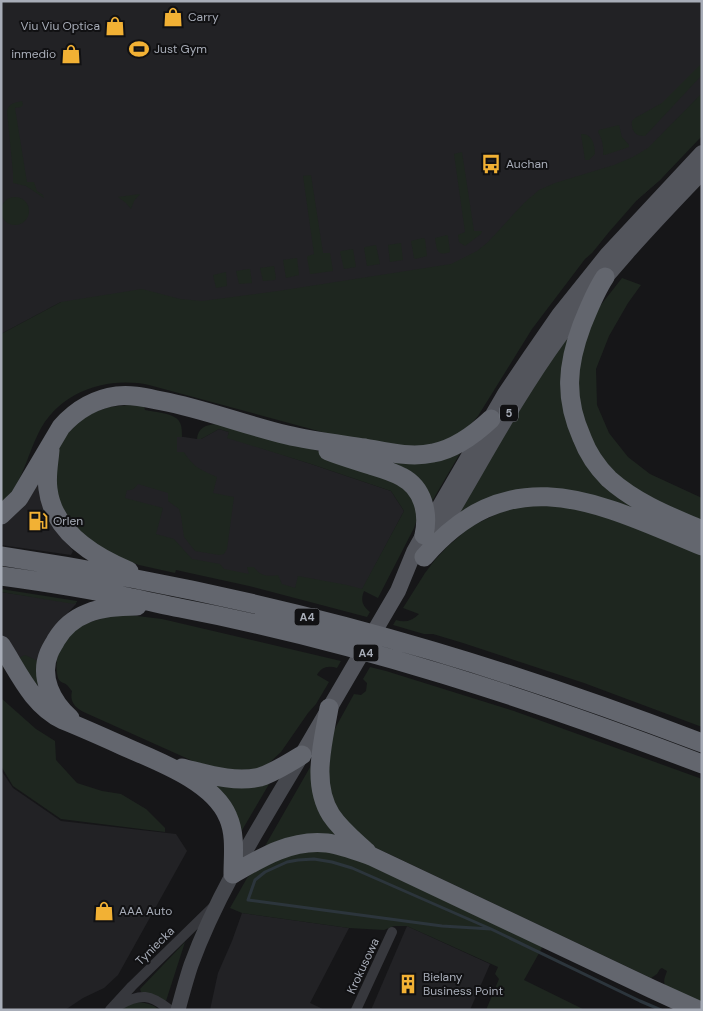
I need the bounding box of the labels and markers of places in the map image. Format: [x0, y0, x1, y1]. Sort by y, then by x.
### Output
shop icon: Carry [162, 6, 184, 28]
place label: Carry [188, 9, 219, 25]
shop icon: Viu Viu Optica [104, 15, 126, 37]
place label: Viu Viu Optica [21, 18, 100, 34]
sports icon: Just Gym [128, 38, 150, 60]
place label: Just Gym [154, 41, 207, 57]
shop icon: inmedio [60, 43, 82, 65]
place label: inmedio [11, 46, 56, 62]
bus stop icon: Auchan [480, 153, 502, 175]
place label: Auchan [506, 156, 548, 172]
fuel station icon: Orlen [27, 510, 49, 532]
place label: Orlen [53, 513, 83, 529]
shop icon: AAA Auto [93, 900, 115, 922]
place label: AAA Auto [119, 903, 172, 919]
place label: Bielany Business Point [423, 969, 503, 999]
building icon: Bielany Business Point [397, 973, 419, 995]

